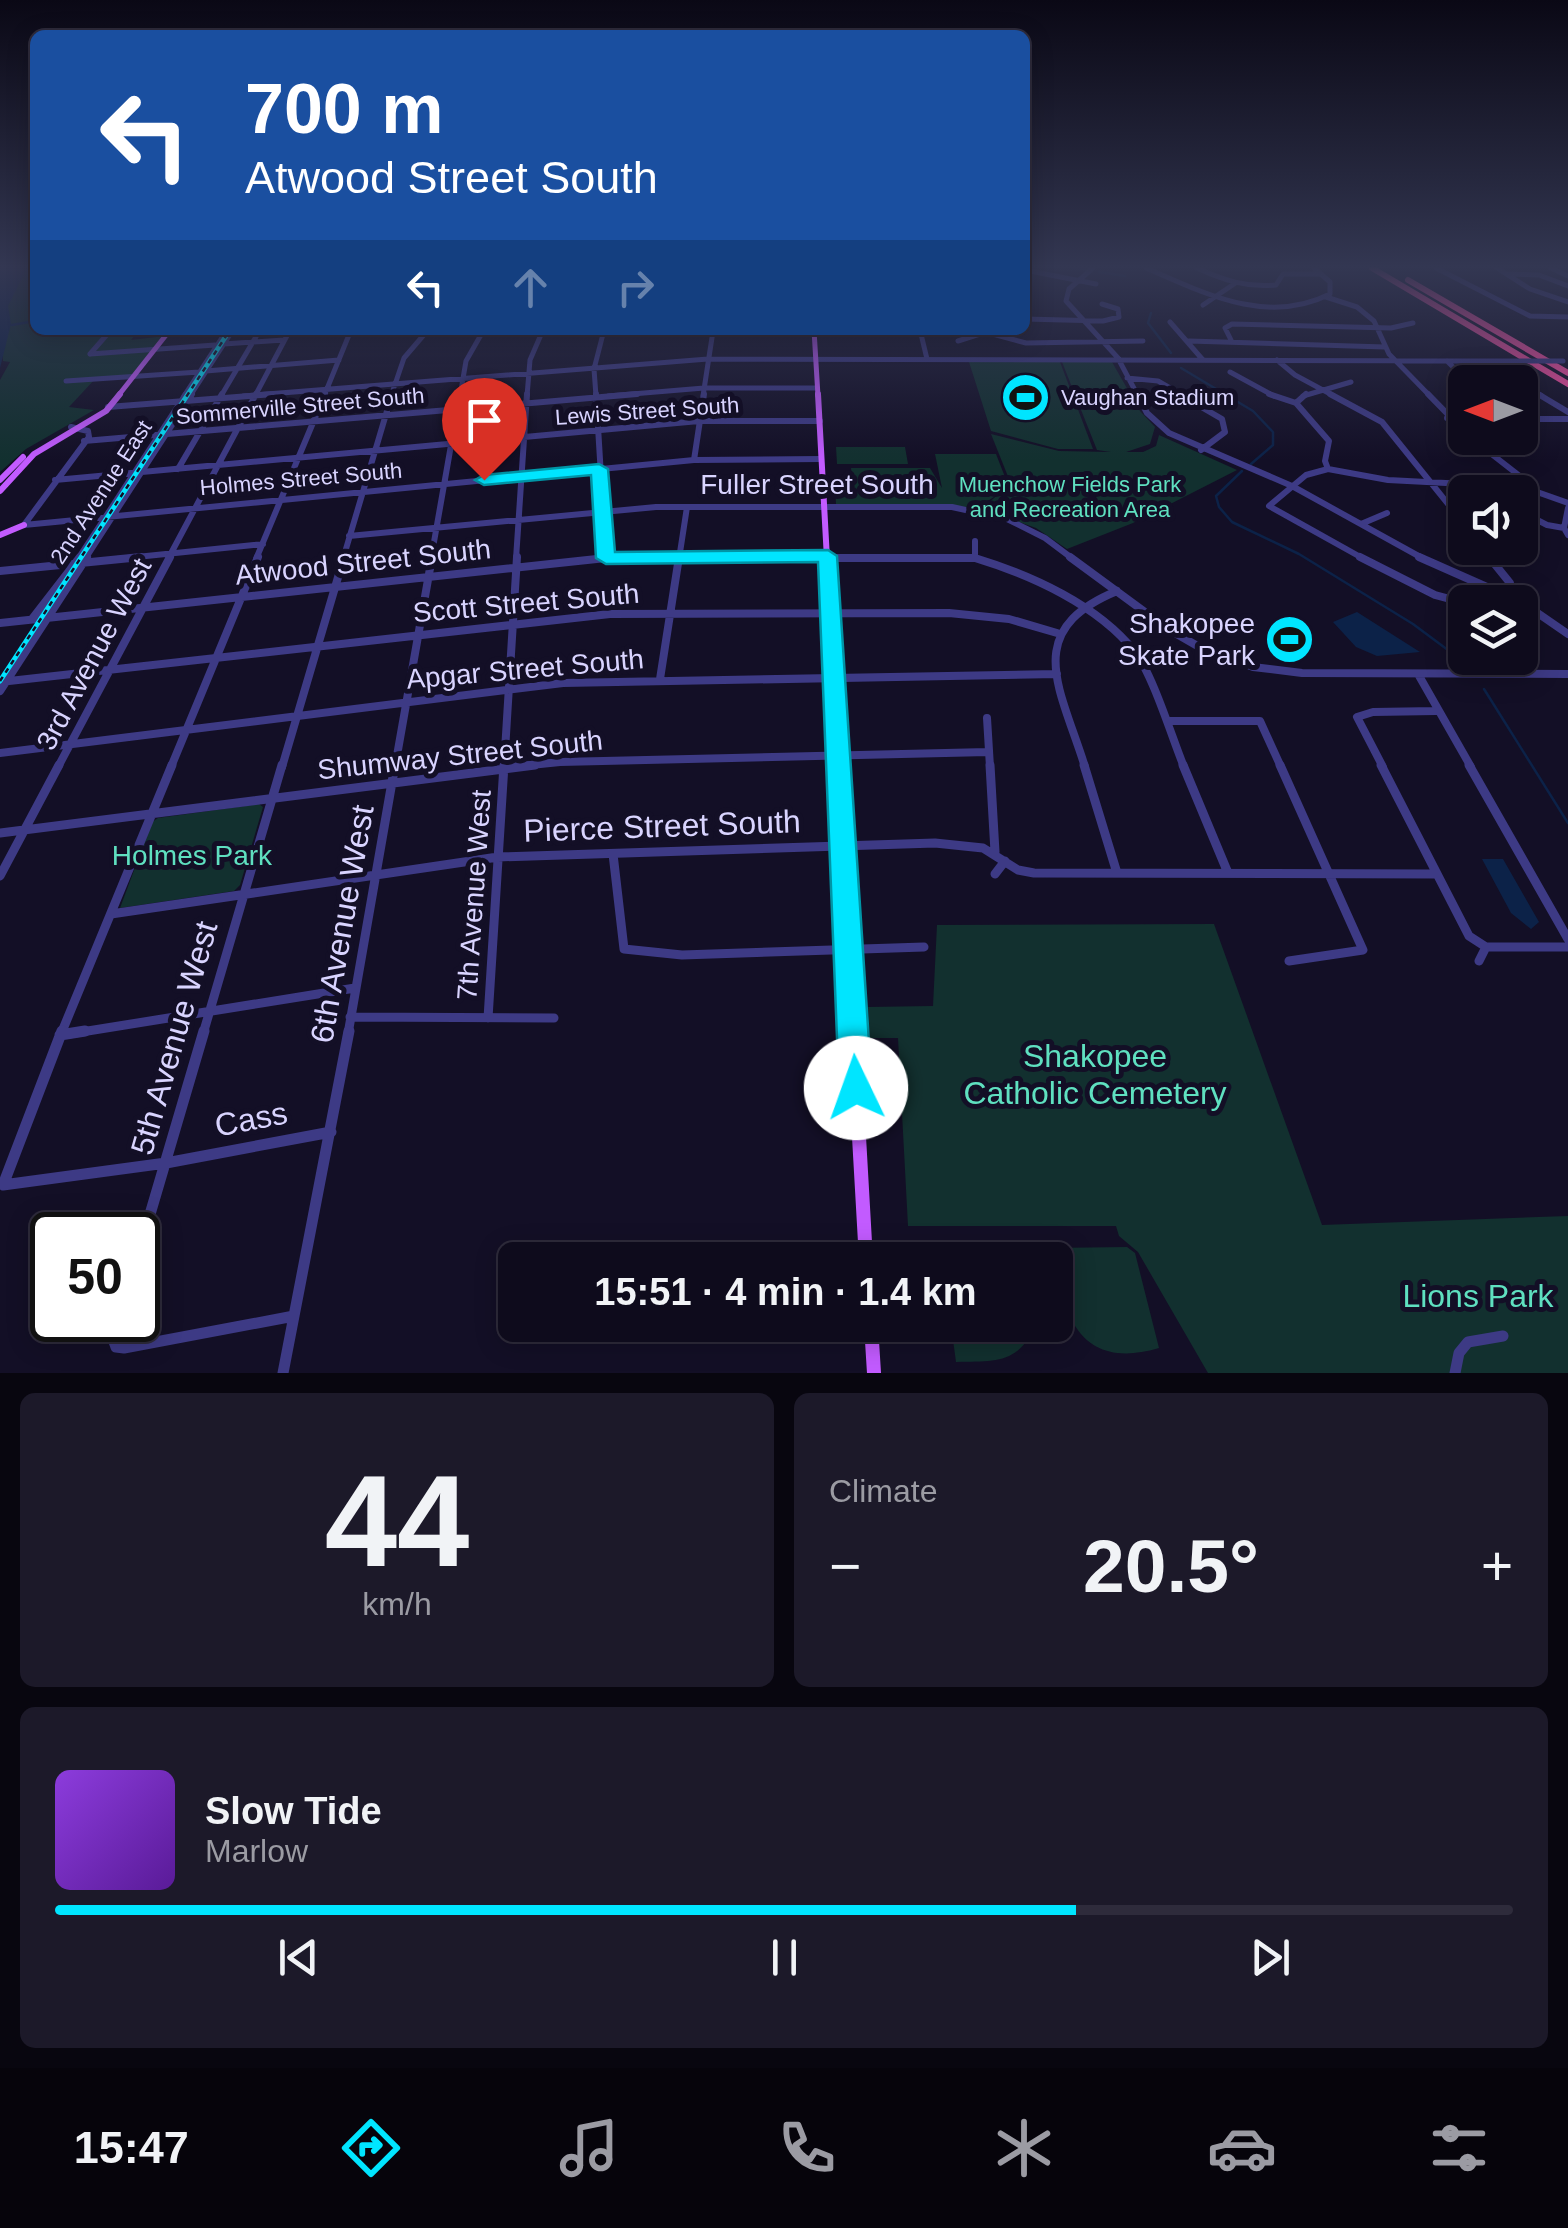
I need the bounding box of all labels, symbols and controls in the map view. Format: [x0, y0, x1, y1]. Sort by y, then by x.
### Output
icon: left [80, 70, 210, 200]
text: 700 m [245, 70, 443, 148]
text: Atwood Street South [245, 152, 658, 203]
icon: left [398, 260, 453, 315]
icon: ahead [503, 260, 558, 315]
icon: right [608, 260, 663, 315]
north arrow [1448, 365, 1538, 455]
map controls [1448, 365, 1538, 675]
sports icon: Vaughan Stadium [1000, 371, 1052, 423]
pin [442, 378, 527, 481]
street label: Sommerville Street South [175, 383, 425, 429]
place label: Vaughan Stadium [1061, 385, 1234, 410]
street label: Lewis Street South [554, 392, 740, 430]
icon: arrive [457, 393, 512, 448]
street label: 2nd Avenue East [45, 416, 157, 568]
street label: Holmes Street South [199, 458, 403, 500]
street label: Fuller Street South [700, 469, 934, 500]
park label: Muenchow Fields Park and Recreation Area [959, 472, 1182, 522]
button: sound [1448, 475, 1538, 565]
street label: Atwood Street South [234, 533, 492, 591]
street label: 3rd Avenue West [30, 553, 158, 755]
street label: Scott Street South [411, 578, 641, 628]
button: layers [1448, 585, 1538, 675]
place label: Shakopee Skate Park [1118, 608, 1256, 671]
sports icon: Shakopee Skate Park [1264, 613, 1316, 665]
street label: Apgar Street South [405, 643, 645, 695]
street label: Shumway Street South [316, 725, 604, 785]
street label: 7th Avenue West [451, 789, 497, 1001]
street label: 6th Avenue West [303, 802, 381, 1046]
street label: Pierce Street South [523, 803, 801, 849]
park label: Holmes Park [112, 840, 273, 871]
street label: 5th Avenue West [124, 917, 225, 1159]
position arrow [804, 1036, 908, 1140]
park label: Shakopee Catholic Cemetery [963, 1038, 1227, 1111]
street label: Cass [212, 1094, 290, 1144]
speed limit sign: 50 [30, 1212, 160, 1342]
text: 15:51 · 4 min · 1.4 km [594, 1271, 977, 1313]
park label: Lions Park [1402, 1278, 1555, 1314]
text: 44 [325, 1448, 469, 1594]
text: Climate [829, 1473, 937, 1509]
text: 20.5° [1083, 1524, 1259, 1608]
text: − [829, 1535, 861, 1597]
text: + [1481, 1535, 1513, 1597]
text: km/h [362, 1586, 432, 1622]
text: Slow Tide [205, 1790, 382, 1832]
text: Marlow [205, 1833, 308, 1869]
icon: previous [271, 1930, 326, 1985]
icon: pause [757, 1930, 812, 1985]
icon: next [1243, 1930, 1298, 1985]
icon: directions [336, 2113, 406, 2183]
icon: music [554, 2113, 624, 2183]
icon: phone [772, 2113, 842, 2183]
icon: climate [989, 2113, 1059, 2183]
icon: car [1207, 2113, 1277, 2183]
icon: filters [1424, 2113, 1494, 2183]
text: 15:47 [74, 2122, 189, 2173]

